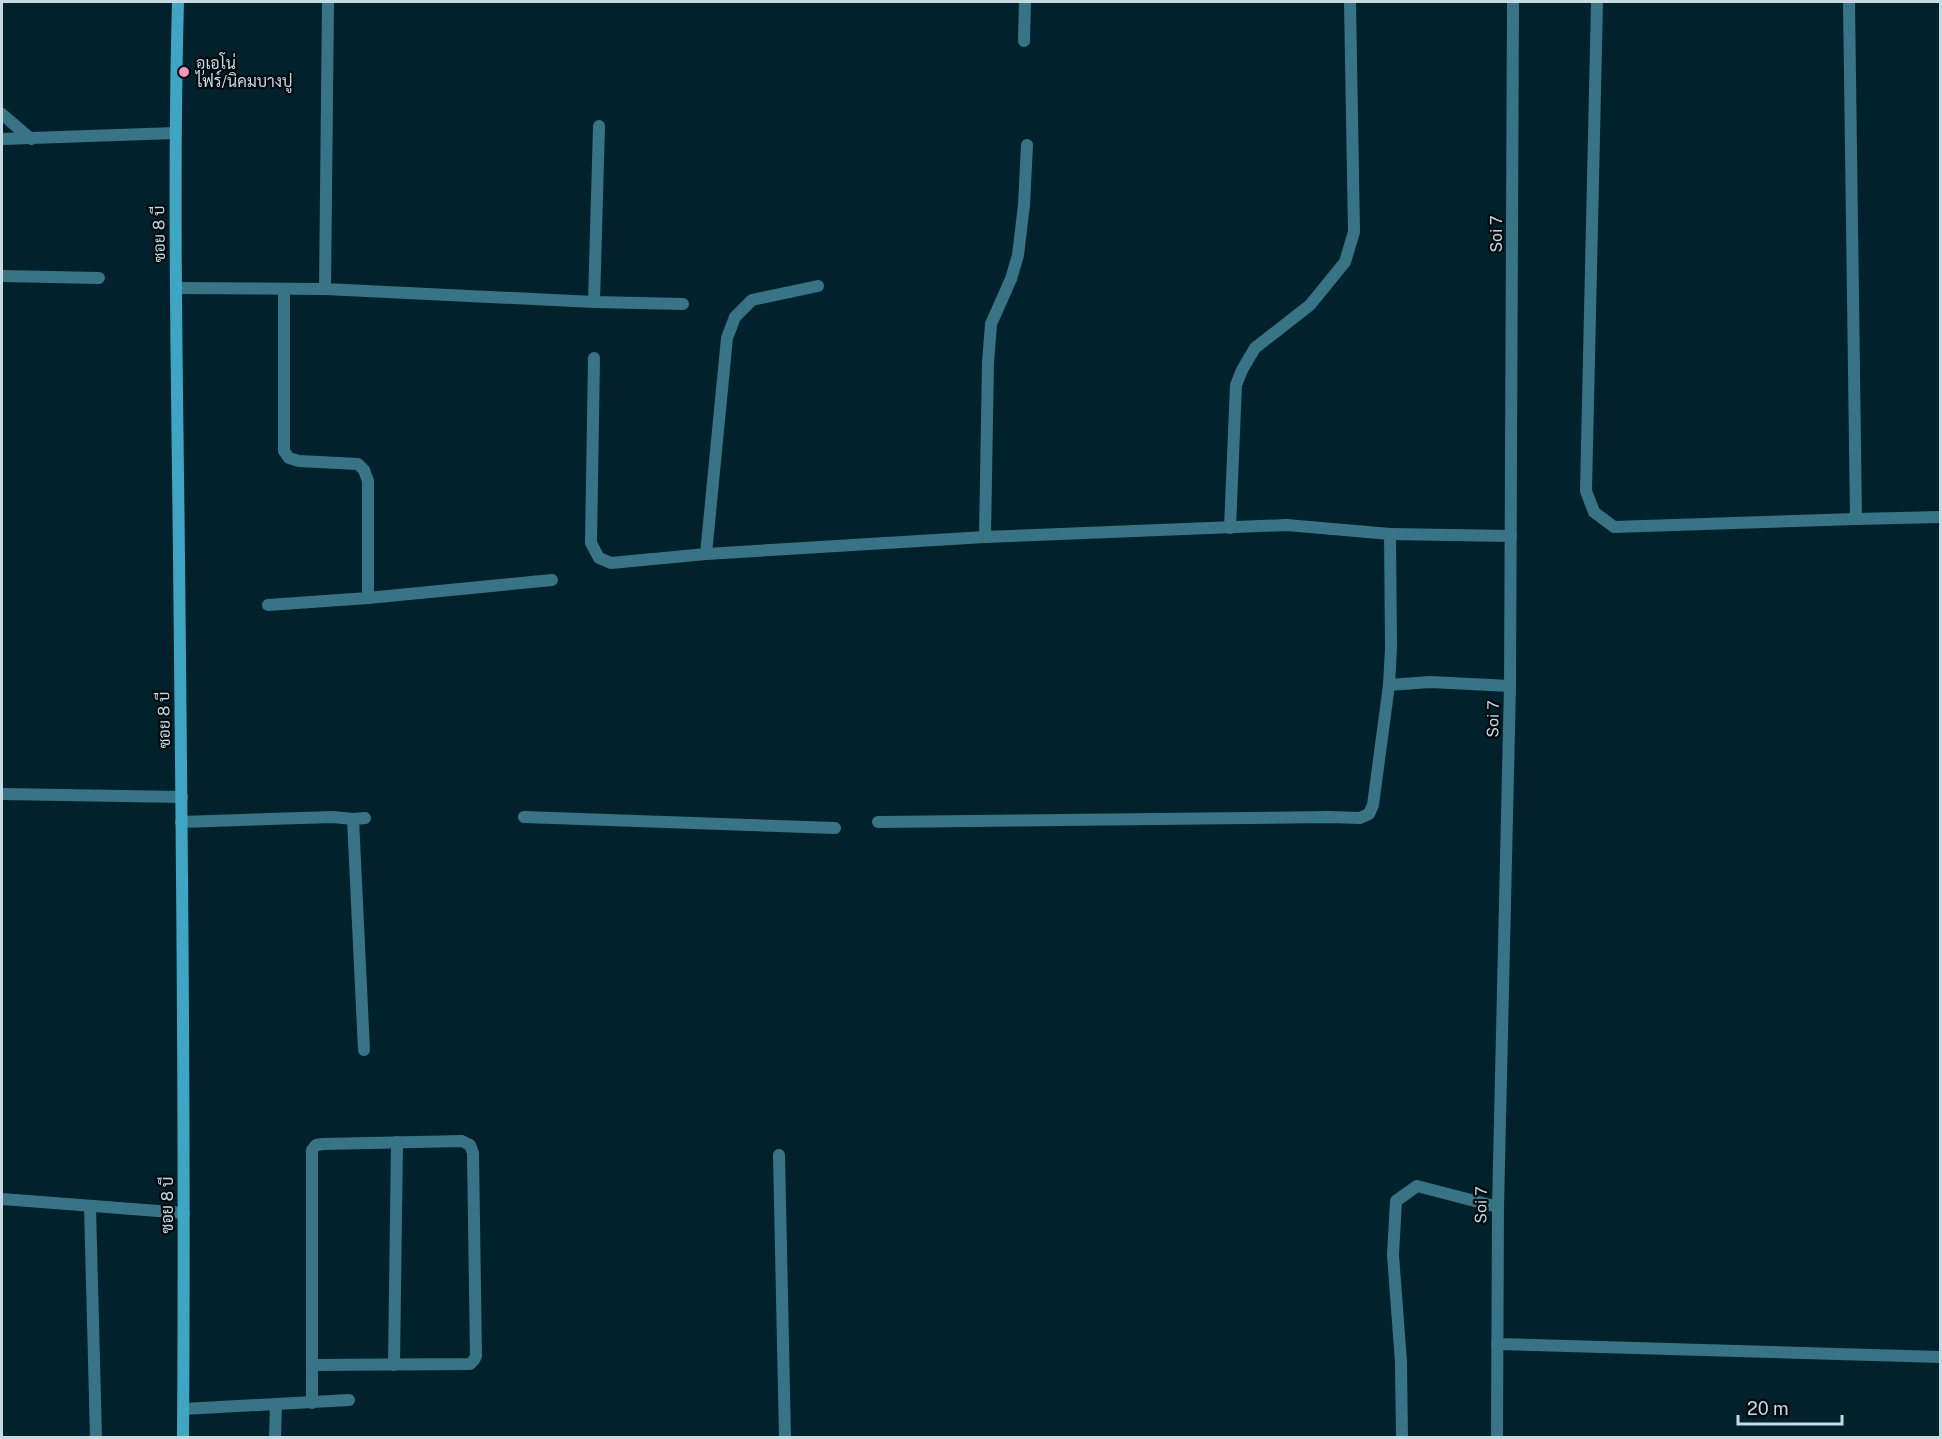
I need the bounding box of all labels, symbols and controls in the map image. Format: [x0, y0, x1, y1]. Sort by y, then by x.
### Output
place label: อูเอโน่ ไฟร์/นิคมบางปู [194, 52, 293, 93]
marker: อูเอโน่ ไฟร์/นิคมบางปู [177, 65, 191, 79]
street label: ซอย 8 บี [147, 205, 169, 263]
street label: Soi 7 [1487, 215, 1506, 253]
street label: ซอย 8 บี [152, 691, 174, 749]
street label: Soi 7 [1483, 700, 1503, 738]
street label: ซอย 8 บี [156, 1177, 177, 1233]
street label: Soi 7 [1471, 1186, 1491, 1224]
scale bar [1738, 1388, 1842, 1426]
text: 20 m [1747, 1398, 1789, 1419]

